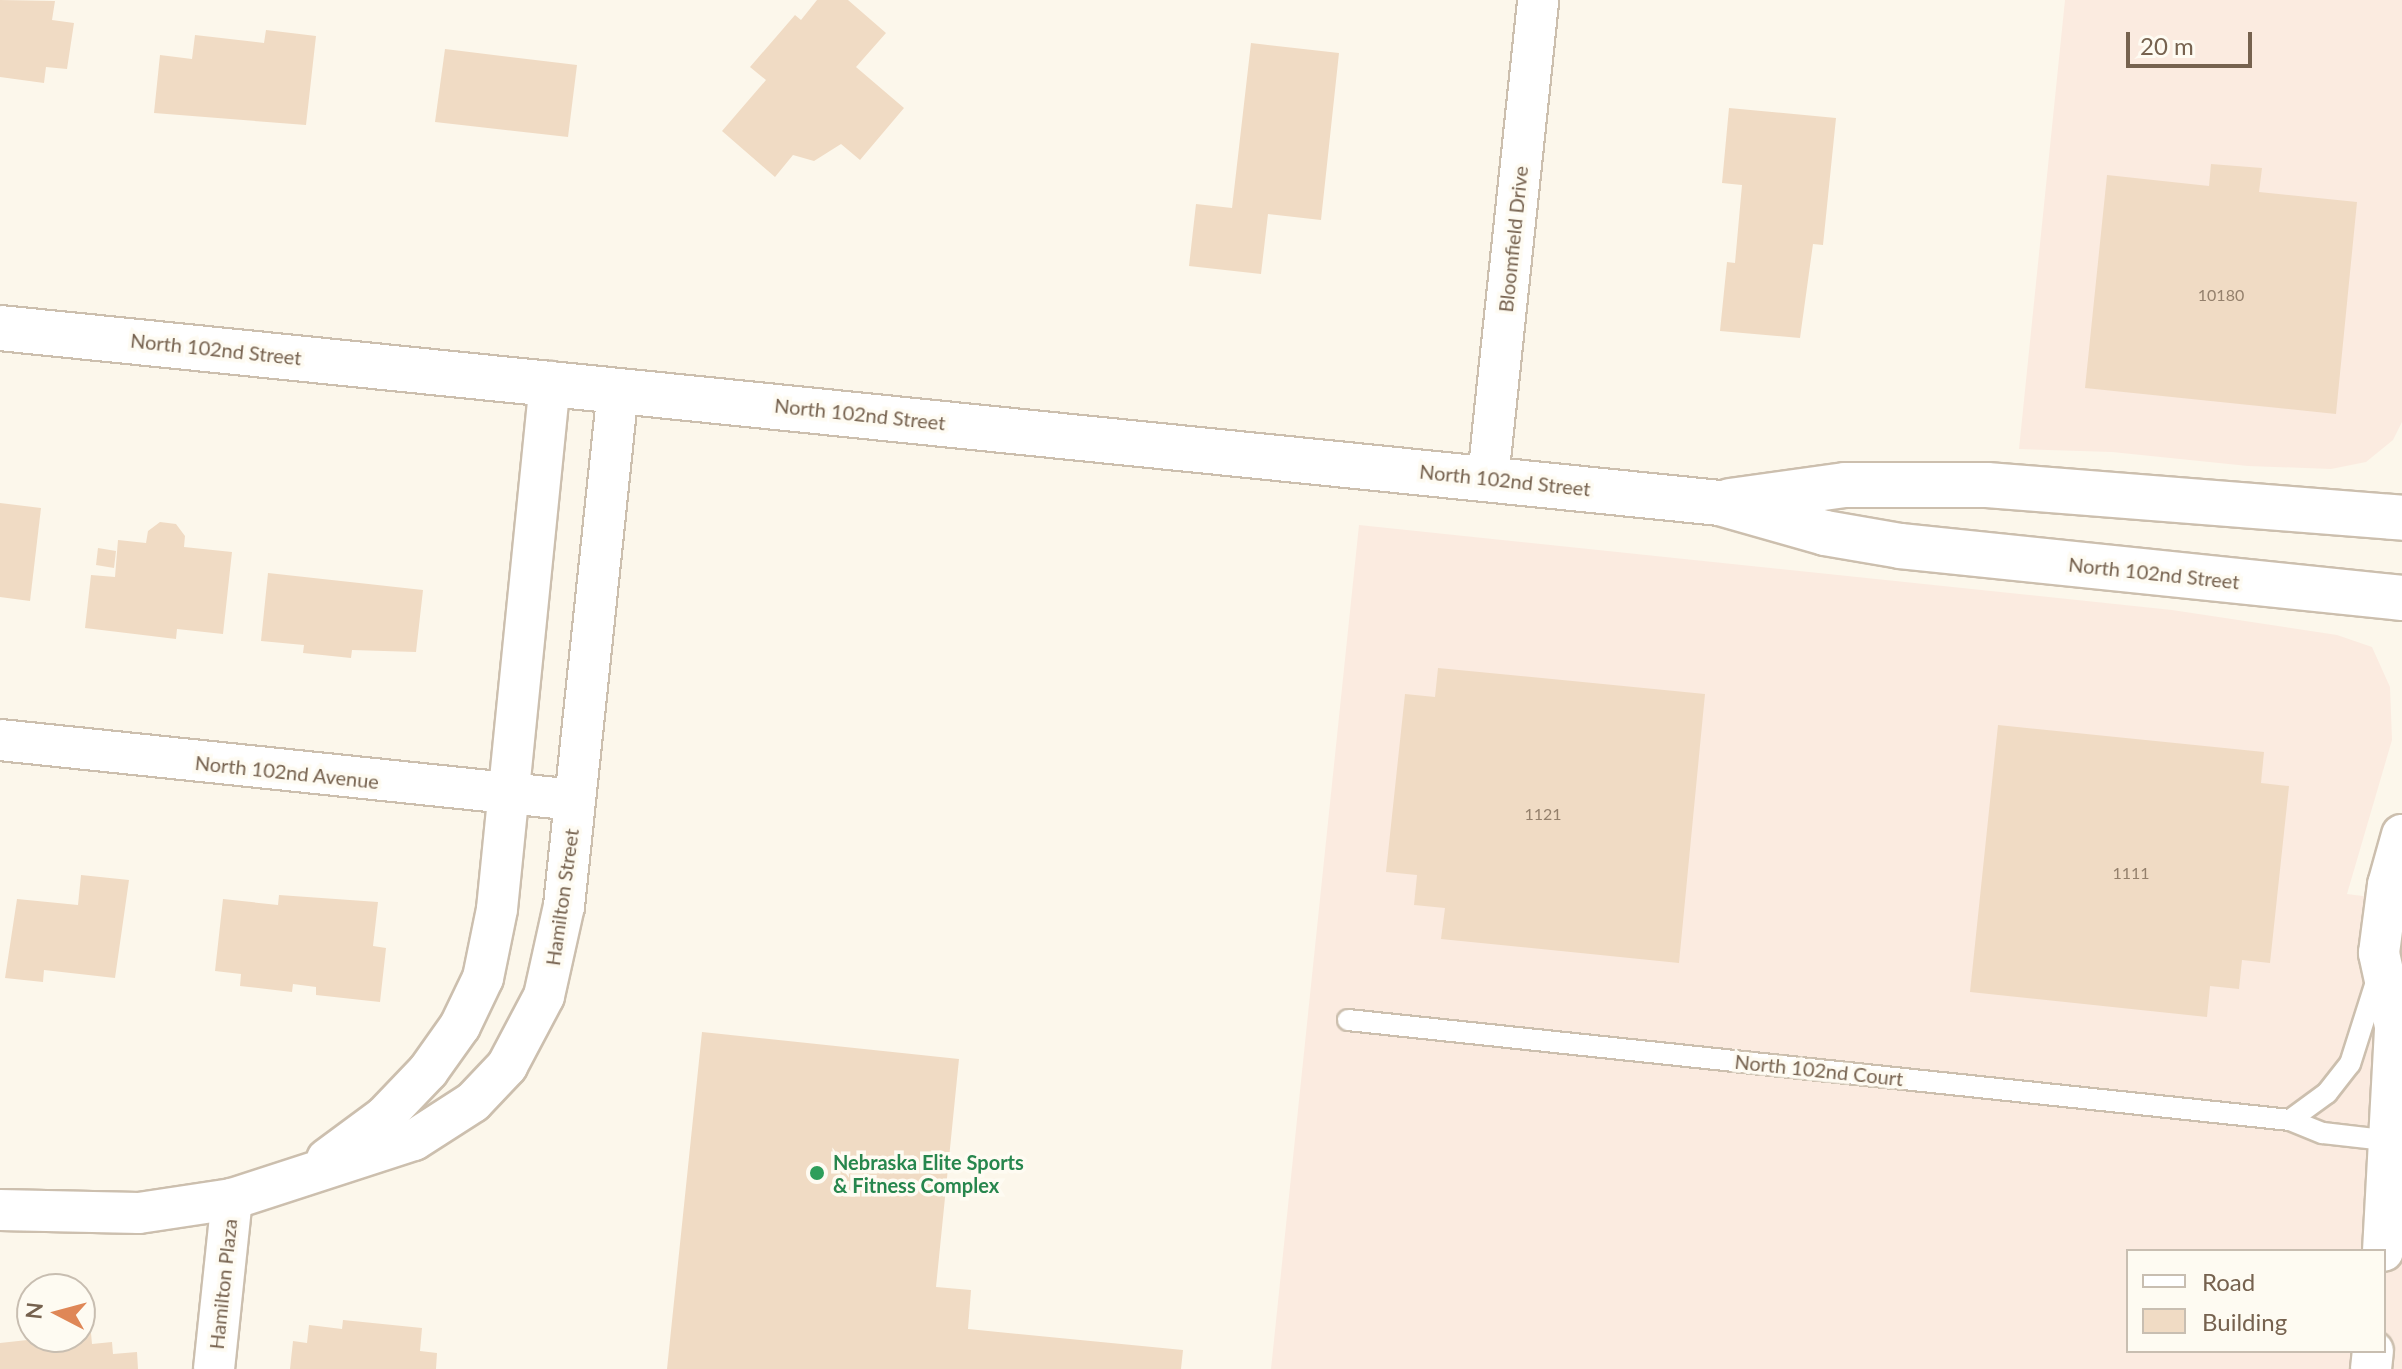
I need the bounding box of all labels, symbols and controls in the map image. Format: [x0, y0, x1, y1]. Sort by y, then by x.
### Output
scale bar [2130, 16, 2256, 66]
text: 20 m [2140, 31, 2194, 60]
street label: Bloomfield Drive [1493, 165, 1533, 313]
house number: 10180 [2198, 285, 2244, 305]
street label: North 102nd Street [129, 328, 303, 370]
street label: North 102nd Street [773, 393, 947, 435]
street label: North 102nd Street [1418, 459, 1592, 501]
street label: North 102nd Street [2067, 552, 2241, 594]
street label: North 102nd Avenue [193, 750, 381, 794]
house number: 1121 [1524, 804, 1562, 824]
street label: Hamilton Street [540, 827, 584, 967]
house number: 1111 [2112, 863, 2150, 883]
street label: North 102nd Court [1734, 1049, 1904, 1091]
place label: Nebraska Elite Sports & Fitness Complex [833, 1150, 1024, 1197]
marker: Nebraska Elite Sports & Fitness Complex [808, 1164, 826, 1182]
street label: Hamilton Plaza [204, 1218, 242, 1350]
legend [2126, 1249, 2386, 1353]
text: Road [2202, 1267, 2255, 1296]
north arrow [16, 1273, 96, 1353]
text: N [19, 1301, 48, 1320]
text: Building [2202, 1307, 2287, 1336]

